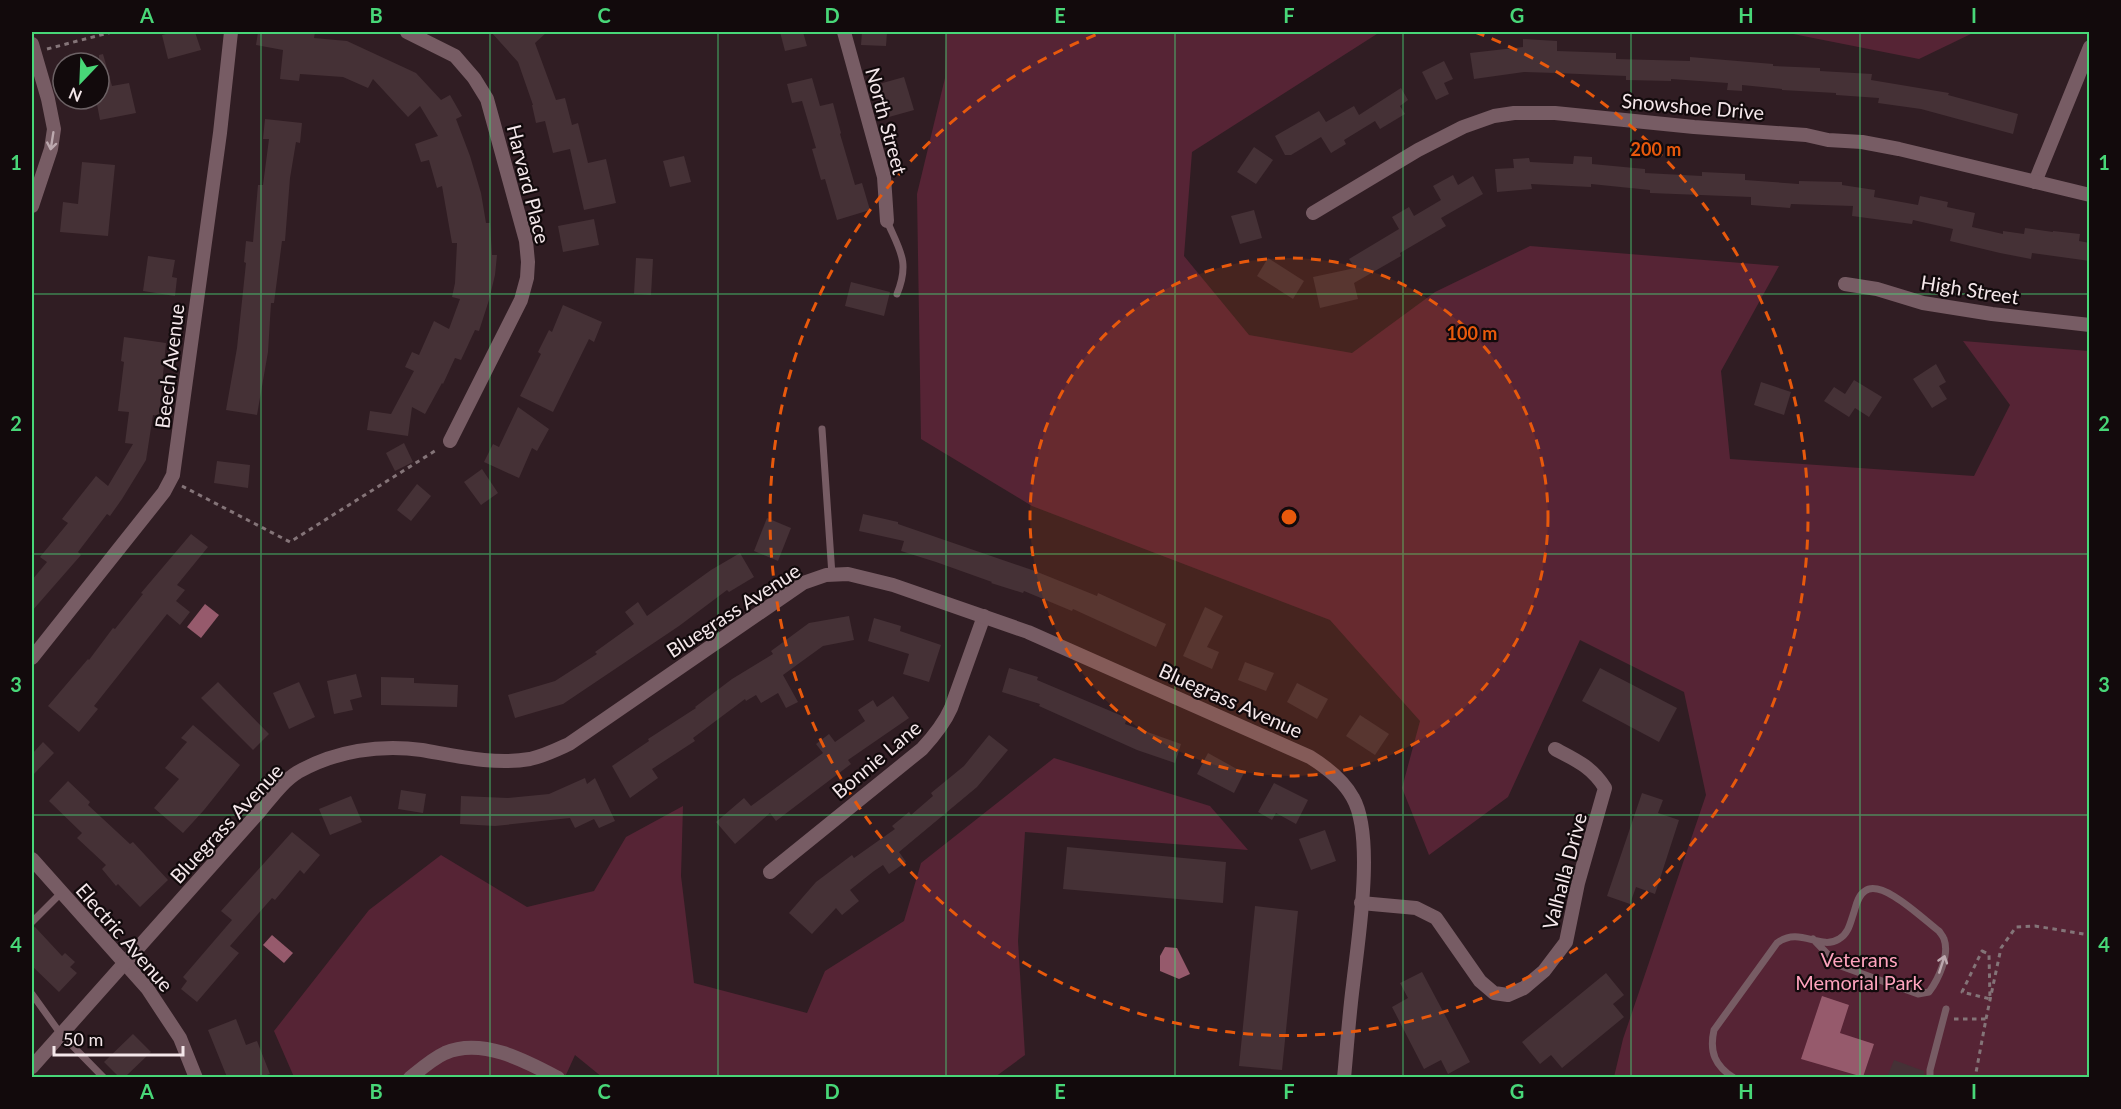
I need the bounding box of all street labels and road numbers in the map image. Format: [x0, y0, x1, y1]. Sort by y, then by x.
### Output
street label: North Street [861, 65, 913, 177]
street label: Snowshoe Drive [1621, 88, 1765, 124]
street label: Harvard Place [503, 122, 555, 246]
street label: High Street [1919, 269, 2021, 309]
street label: Beech Avenue [149, 302, 189, 430]
street label: Bluegrass Avenue [662, 558, 804, 662]
street label: Bluegrass Avenue [1155, 658, 1307, 742]
street label: Bonnie Lane [827, 715, 925, 803]
street label: Bluegrass Avenue [165, 758, 287, 888]
street label: Valhalla Drive [1537, 810, 1591, 932]
street label: Electric Avenue [71, 878, 179, 996]

